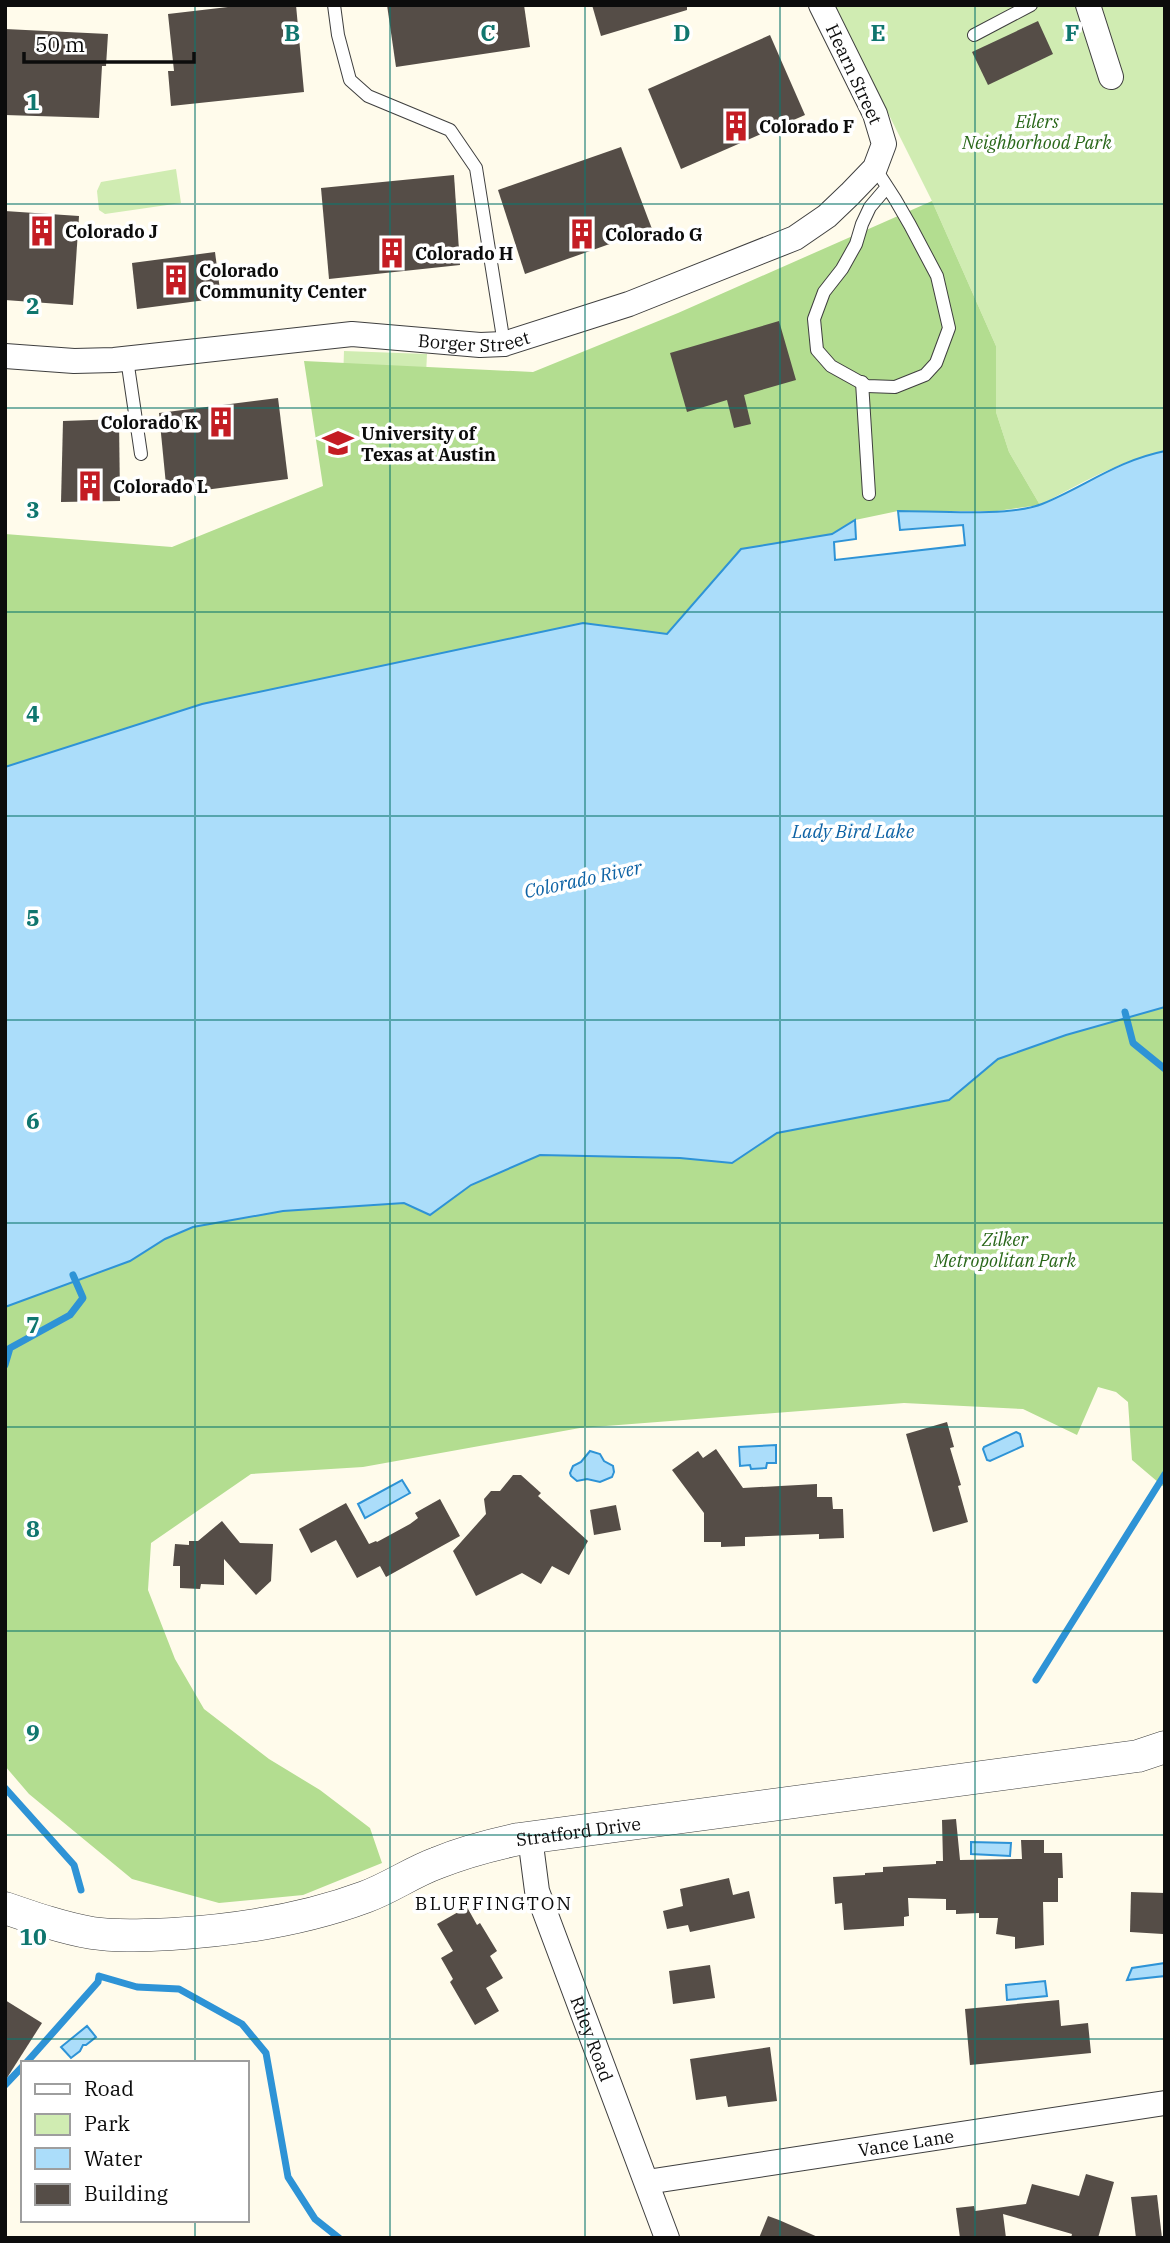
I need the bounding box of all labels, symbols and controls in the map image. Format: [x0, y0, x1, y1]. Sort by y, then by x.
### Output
text: B [284, 17, 300, 47]
text: C [480, 17, 496, 47]
text: D [673, 17, 691, 47]
text: E [870, 17, 886, 47]
text: F [1065, 17, 1079, 47]
street label: Hearn Street [821, 20, 887, 128]
scale bar [24, 21, 194, 65]
text: 50 m [35, 30, 85, 58]
text: 1 [26, 86, 40, 116]
building icon: Colorado F [719, 109, 753, 143]
park label: Eilers Neighborhood Park [961, 110, 1112, 154]
place label: Colorado F [759, 115, 854, 138]
building icon: Colorado J [25, 214, 59, 248]
building icon: Colorado G [565, 217, 599, 251]
place label: Colorado J [65, 220, 158, 243]
place label: Colorado G [605, 223, 703, 246]
building icon: Colorado H [375, 236, 409, 270]
place label: Colorado H [415, 242, 513, 265]
place label: Colorado Community Center [199, 259, 367, 303]
building icon: Colorado Community Center [159, 263, 193, 297]
text: 2 [26, 290, 40, 320]
street label: Borger Street [417, 325, 532, 357]
building icon: Colorado K [204, 405, 238, 439]
place label: Colorado K [100, 411, 198, 434]
place label: University of Texas at Austin [361, 422, 496, 466]
school or university icon: University of Texas at Austin [321, 426, 355, 460]
building icon: Colorado L [73, 469, 107, 503]
place label: Colorado L [113, 475, 208, 498]
text: 3 [26, 494, 40, 524]
text: 4 [26, 698, 40, 728]
water label: Lady Bird Lake [791, 819, 915, 843]
water label: Colorado River [522, 855, 645, 903]
text: 5 [26, 902, 40, 932]
text: 6 [26, 1105, 40, 1135]
park label: Zilker Metropolitan Park [933, 1228, 1076, 1272]
text: 7 [26, 1309, 40, 1339]
text: 8 [26, 1513, 40, 1543]
text: 9 [26, 1717, 40, 1747]
street label: Stratford Drive [514, 1811, 642, 1851]
district label: BLUFFINGTON [415, 1891, 573, 1915]
text: 10 [19, 1921, 47, 1951]
street label: Riley Road [566, 1993, 619, 2085]
legend [21, 2061, 248, 2222]
text: Road [84, 2074, 134, 2102]
text: Park [84, 2109, 131, 2137]
street label: Vance Lane [856, 2124, 956, 2161]
text: Water [84, 2144, 143, 2172]
text: Building [84, 2179, 169, 2207]

